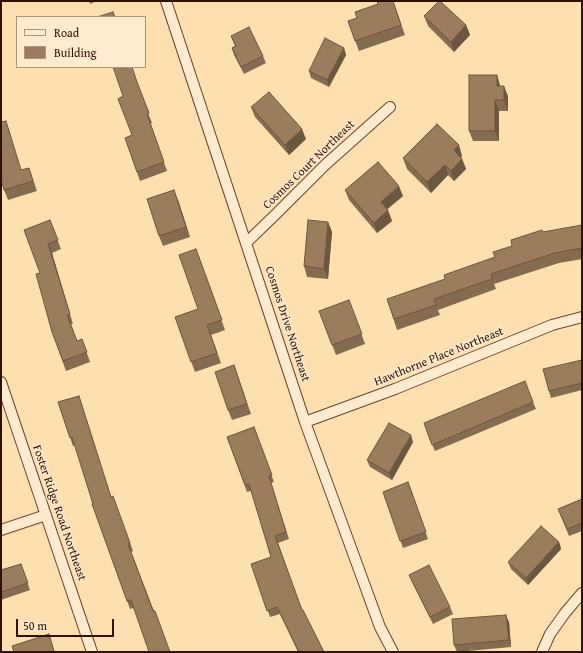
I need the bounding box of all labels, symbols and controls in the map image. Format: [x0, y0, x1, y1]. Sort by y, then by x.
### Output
legend [16, 16, 146, 68]
text: Road [54, 24, 79, 41]
text: Building [54, 44, 97, 61]
street label: Cosmos Court Northeast [260, 117, 358, 213]
street label: Cosmos Drive Northeast [262, 264, 312, 384]
street label: Hawthorne Place Northeast [372, 324, 506, 390]
street label: Foster Ridge Road Northeast [29, 443, 89, 583]
scale bar [18, 611, 116, 637]
text: 50 m [23, 617, 47, 634]

